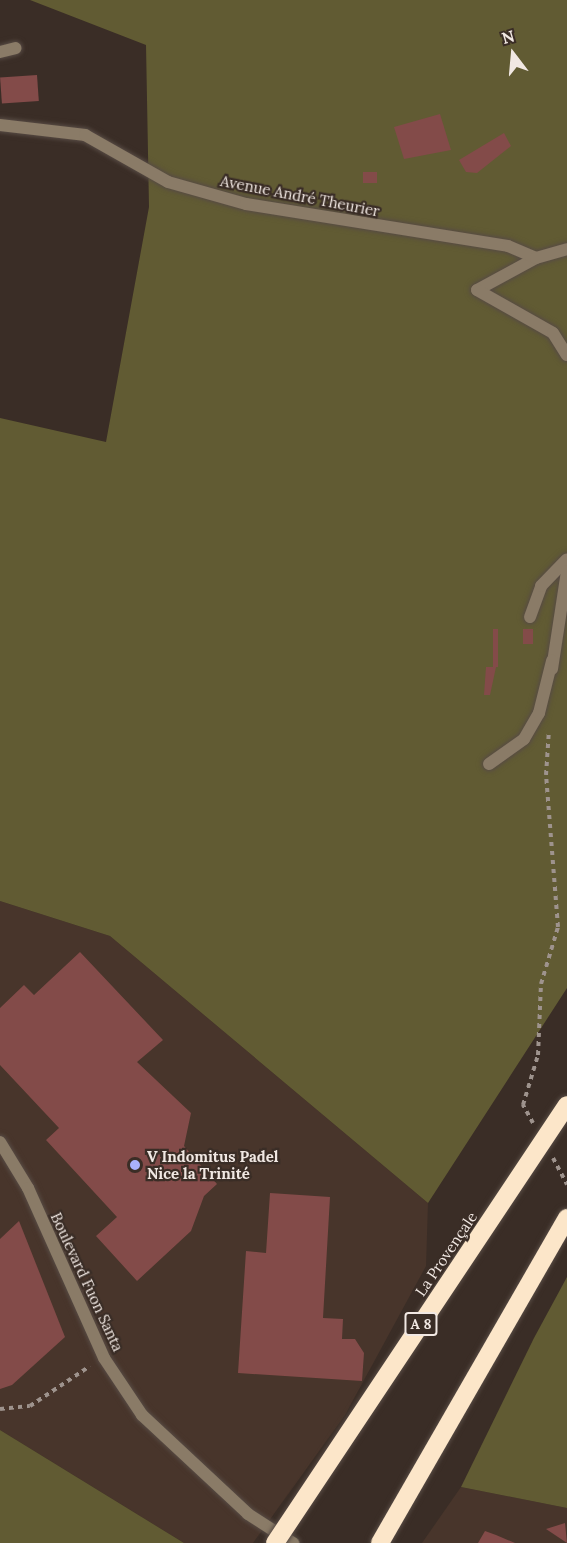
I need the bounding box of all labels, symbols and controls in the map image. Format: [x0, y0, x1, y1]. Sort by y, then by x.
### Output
north arrow [483, 24, 543, 84]
text: N [499, 25, 517, 48]
street label: Avenue André Theurier [219, 172, 381, 220]
place label: V Indomitus Padel Nice la Trinité [147, 1147, 279, 1182]
marker: V Indomitus Padel Nice la Trinité [128, 1158, 142, 1172]
street label: La Provençale [411, 1209, 481, 1299]
street label: Boulevard Fuon Santa [47, 1210, 127, 1354]
road number: A 8 [403, 1313, 439, 1335]

